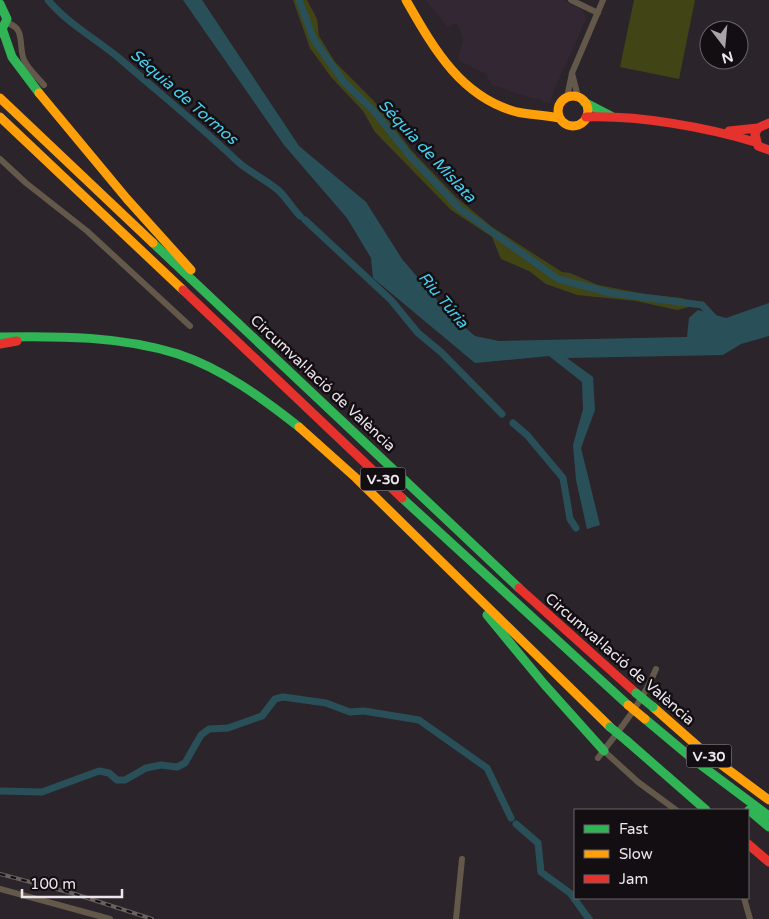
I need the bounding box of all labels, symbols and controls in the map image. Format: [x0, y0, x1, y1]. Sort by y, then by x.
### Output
north arrow [699, 20, 749, 70]
water label: Séquia de Tormos [126, 45, 243, 150]
text: N [720, 47, 735, 67]
water label: Séquia de Mislata [374, 95, 481, 208]
water label: Riu Túria [414, 268, 473, 333]
street label: Circumval·lació de València [247, 311, 399, 455]
road number: V-30 [360, 468, 406, 490]
street label: Circumval·lació de València [542, 589, 698, 729]
road number: V-30 [686, 744, 732, 768]
legend [574, 809, 749, 899]
text: Fast [619, 820, 649, 838]
text: Slow [619, 845, 653, 863]
scale bar [22, 866, 122, 898]
text: Jam [619, 870, 648, 888]
text: 100 m [30, 875, 76, 893]

